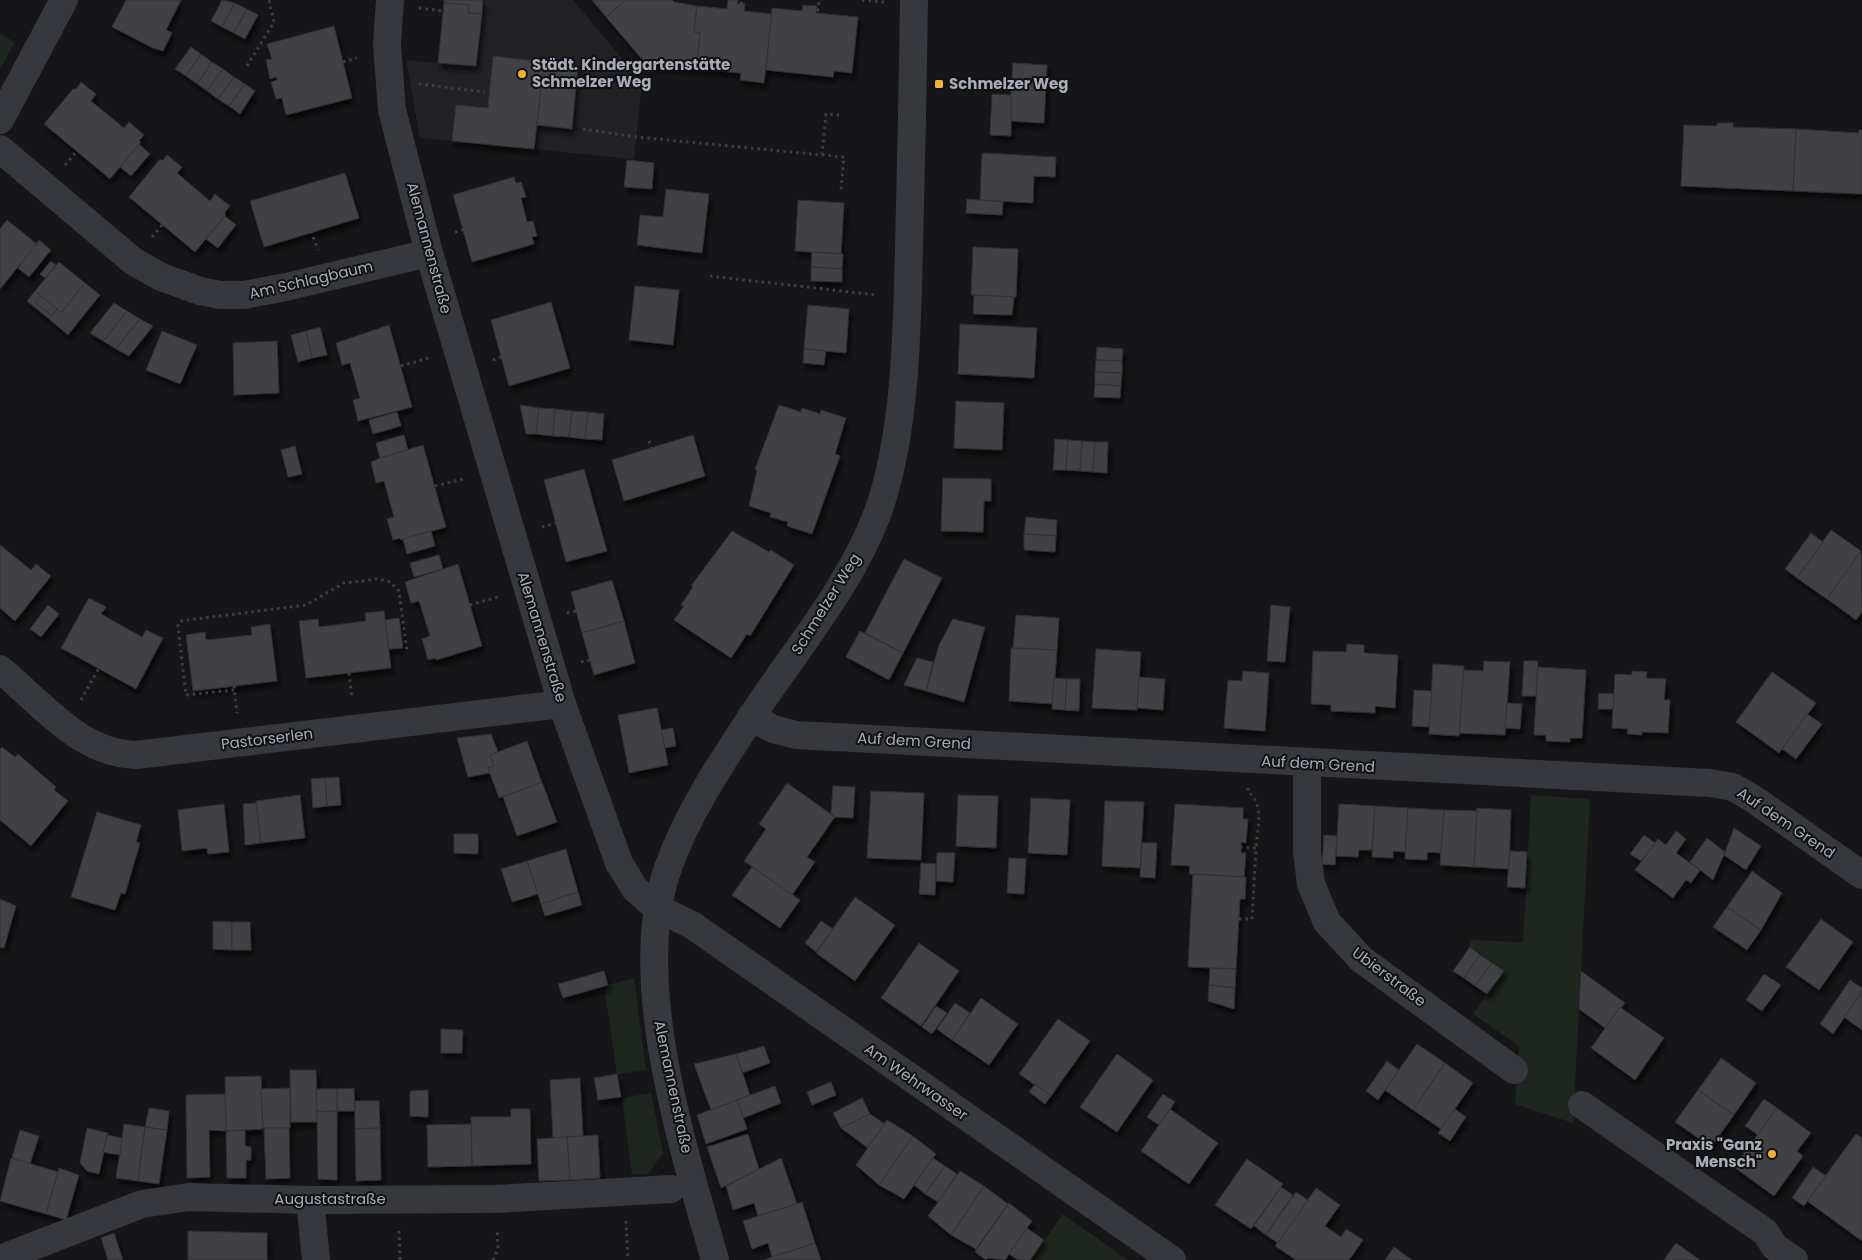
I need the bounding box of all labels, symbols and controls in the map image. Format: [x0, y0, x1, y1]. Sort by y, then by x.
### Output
place label: Städt. Kindergartenstätte Schmelzer Weg [532, 54, 730, 92]
marker: Städt. Kindergartenstätte Schmelzer Weg [516, 68, 528, 80]
place label: Schmelzer Weg [949, 73, 1068, 94]
marker: Schmelzer Weg [933, 78, 945, 90]
street label: Alemannenstraße [402, 180, 457, 316]
street label: Am Schlagbaum [247, 255, 375, 304]
street label: Schmelzer Weg [786, 549, 865, 658]
street label: Alemannenstraße [513, 569, 572, 705]
street label: Pastorserlen [220, 722, 314, 755]
street label: Auf dem Grend [857, 727, 971, 754]
street label: Auf dem Grend [1261, 750, 1375, 777]
street label: Auf dem Grend [1733, 782, 1839, 863]
street label: Ubierstraße [1348, 942, 1431, 1011]
street label: Alemannenstraße [649, 1019, 698, 1155]
street label: Am Wehrwasser [860, 1038, 972, 1125]
place label: Praxis "Ganz Mensch" [1666, 1134, 1762, 1172]
marker: Praxis "Ganz Mensch" [1766, 1148, 1778, 1160]
street label: Augustastraße [274, 1188, 386, 1209]

